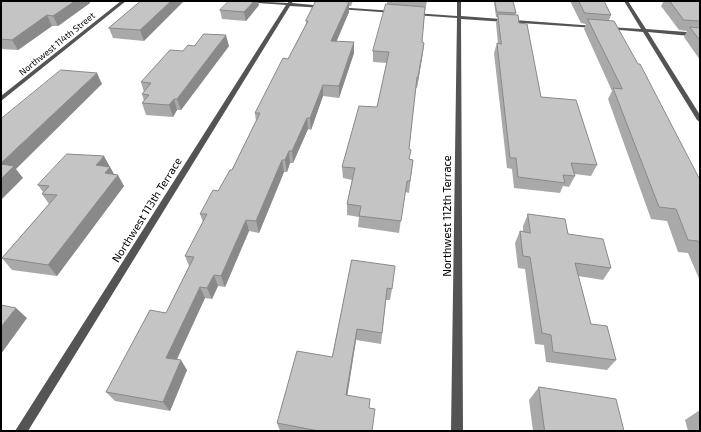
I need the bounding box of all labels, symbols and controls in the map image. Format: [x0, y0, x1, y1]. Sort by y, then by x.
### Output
street label: Northwest 114th Street [17, 10, 97, 78]
street label: Northwest 113th Terrace [109, 155, 185, 265]
street label: Northwest 112th Terrace [440, 155, 454, 277]

